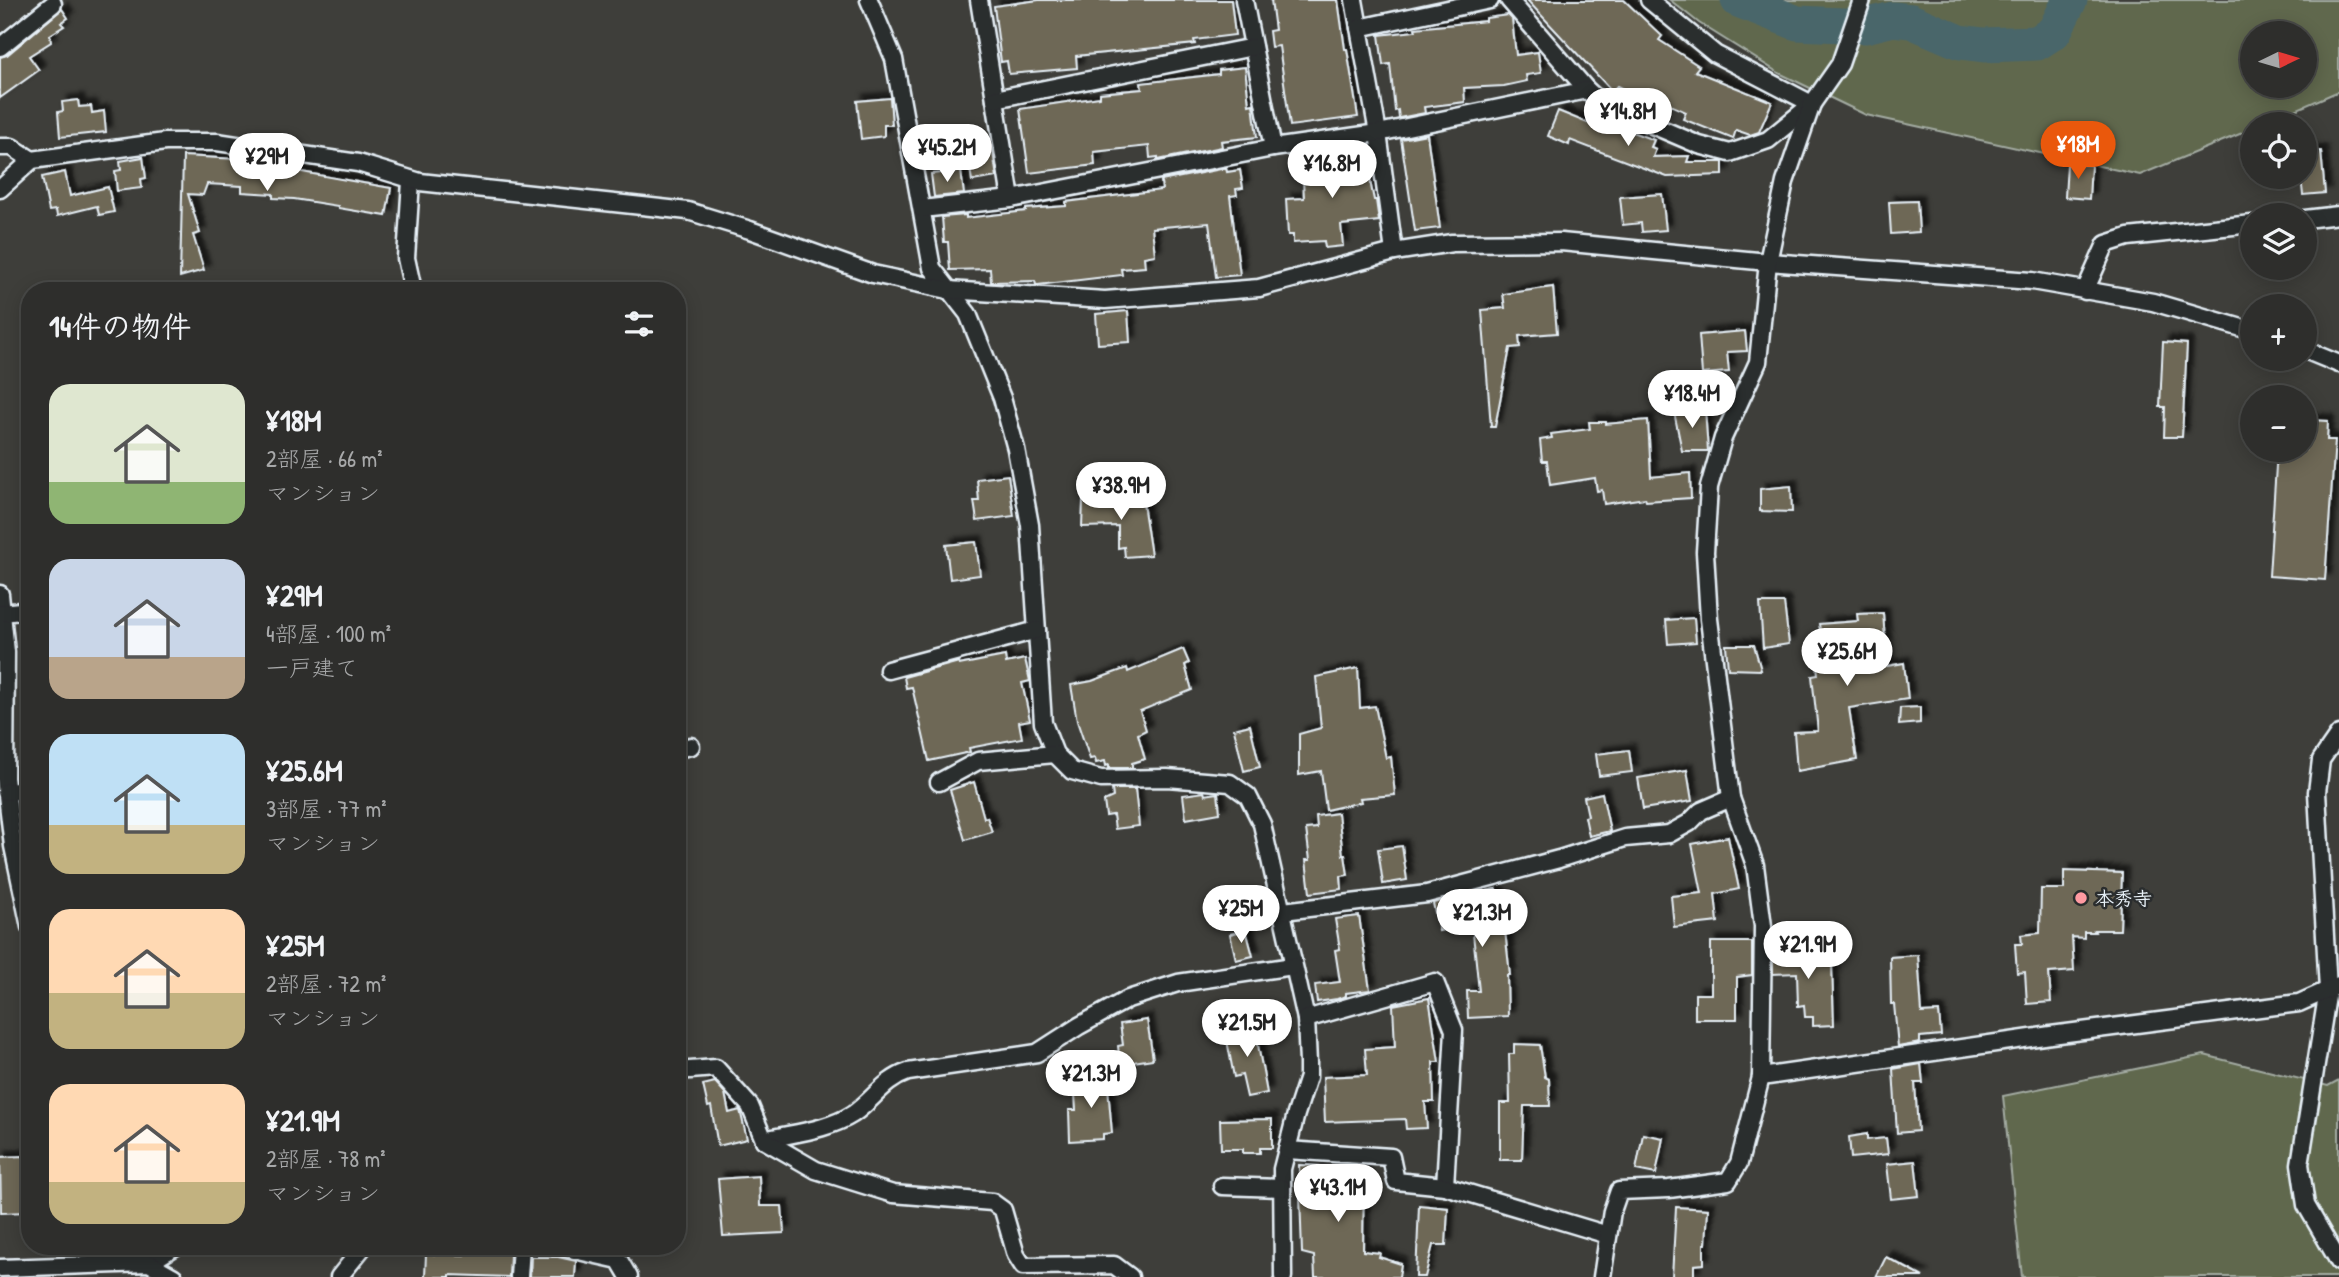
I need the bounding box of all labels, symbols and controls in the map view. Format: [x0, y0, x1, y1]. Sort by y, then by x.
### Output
north arrow [2240, 21, 2317, 98]
map controls [2240, 21, 2317, 462]
pin: ¥14.8M [1571, 88, 1685, 148]
text: ¥14.8M [1600, 95, 1656, 126]
button: locate [2240, 112, 2317, 189]
pin: ¥18M [2037, 122, 2119, 181]
pin: ¥45.2M [890, 124, 1004, 184]
text: ¥18M [2057, 128, 2099, 159]
text: ¥45.2M [918, 131, 976, 162]
pin: ¥29M [226, 134, 308, 193]
text: ¥29M [245, 140, 289, 171]
pin: ¥16.8M [1275, 140, 1389, 200]
text: ¥16.8M [1304, 147, 1360, 178]
button: layers [2240, 203, 2317, 280]
button: + [2240, 294, 2317, 371]
icon: filters [620, 305, 658, 343]
text: 14件の物件 [49, 306, 191, 346]
pin: ¥18.4M [1635, 370, 1749, 430]
text: ¥18.4M [1664, 377, 1720, 408]
button: − [2240, 385, 2317, 462]
text: ¥18M [266, 400, 322, 440]
icon: home [105, 412, 189, 496]
text: 2部屋 · 66 m² [266, 443, 383, 474]
pin: ¥38.9M [1064, 462, 1178, 522]
text: ¥38.9M [1092, 469, 1150, 500]
text: マンション [266, 477, 380, 508]
text: ¥29M [266, 575, 323, 615]
icon: home [105, 587, 189, 671]
text: 4部屋 · 100 m² [266, 618, 391, 649]
pin: ¥25.6M [1790, 628, 1904, 688]
text: ¥25.6M [1818, 635, 1876, 666]
text: 一戸建て [266, 652, 358, 683]
text: ¥25.6M [266, 750, 343, 790]
icon: home [105, 762, 189, 846]
text: 3部屋 · 77 m² [266, 793, 386, 824]
text: マンション [266, 827, 380, 858]
place label: 本秀寺 [2095, 885, 2152, 911]
pin: ¥25M [1200, 886, 1282, 945]
pin: ¥21.3M [1425, 890, 1539, 949]
marker: 本秀寺 [2073, 890, 2089, 906]
text: ¥25M [1219, 892, 1263, 923]
text: ¥21.3M [1453, 896, 1511, 927]
pin: ¥21.9M [1751, 922, 1865, 981]
text: ¥25M [266, 925, 325, 965]
text: ¥21.9M [1780, 928, 1836, 959]
icon: home [105, 937, 189, 1021]
text: 2部屋 · 72 m² [266, 968, 386, 999]
pin: ¥21.5M [1190, 1000, 1304, 1059]
text: マンション [266, 1002, 380, 1033]
text: ¥21.5M [1218, 1006, 1276, 1037]
pin: ¥21.3M [1034, 1050, 1148, 1110]
text: ¥21.3M [1062, 1057, 1120, 1088]
text: ¥21.9M [266, 1100, 340, 1140]
icon: home [105, 1112, 189, 1196]
text: 2部屋 · 78 m² [266, 1143, 386, 1174]
pin: ¥43.1M [1281, 1164, 1395, 1224]
text: ¥43.1M [1310, 1171, 1366, 1202]
text: マンション [266, 1177, 380, 1208]

